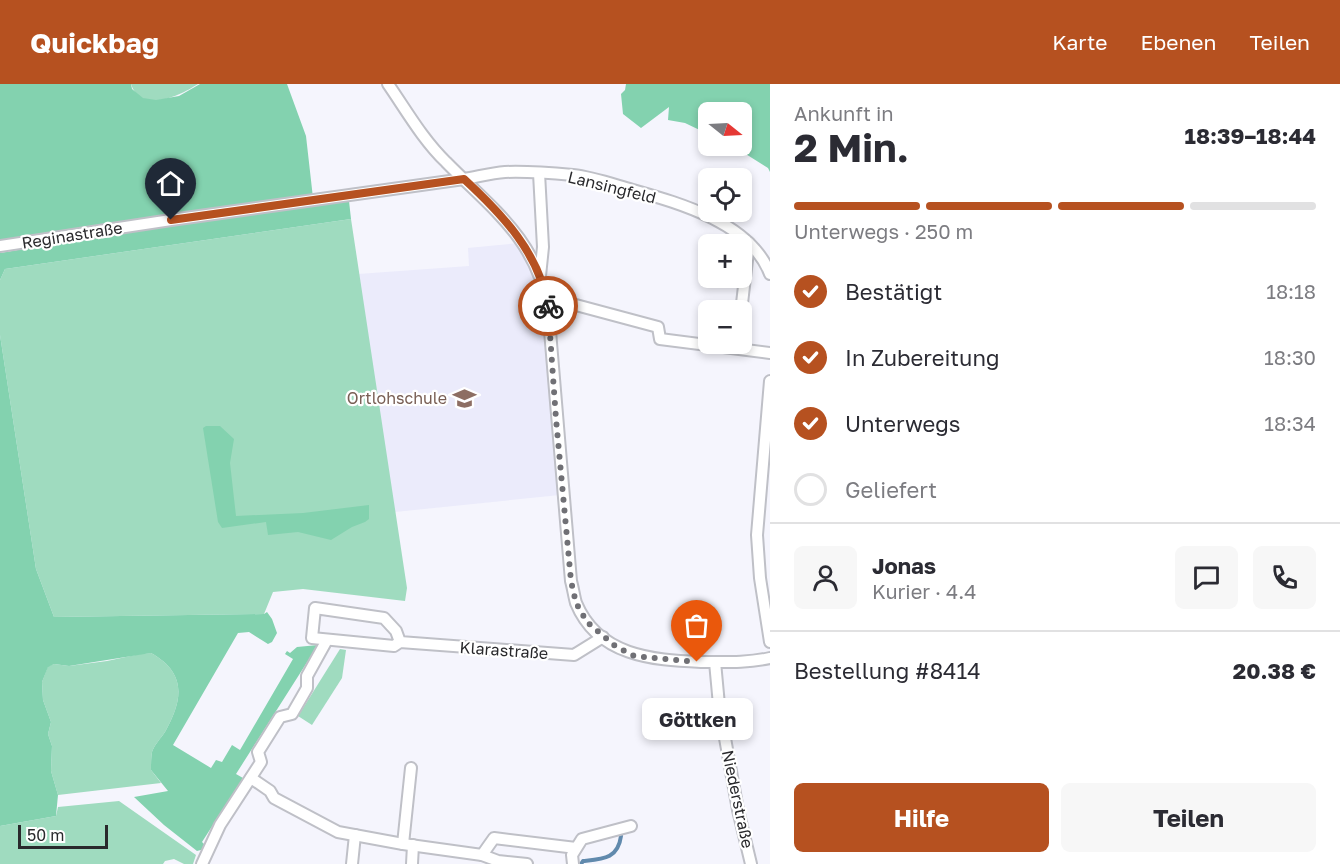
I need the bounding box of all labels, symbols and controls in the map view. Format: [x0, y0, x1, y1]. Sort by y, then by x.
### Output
text: Quickbag [30, 26, 159, 59]
text: Karte [1052, 29, 1108, 55]
text: Ebenen [1141, 29, 1216, 55]
text: Teilen [1249, 29, 1310, 55]
text: Ankunft in [794, 101, 894, 125]
north arrow [698, 102, 752, 156]
map controls [698, 102, 752, 354]
text: 18:39–18:44 [1185, 122, 1316, 149]
text: 2 Min. [794, 124, 909, 171]
pin [145, 158, 196, 220]
street label: Lansingfeld [566, 166, 658, 208]
icon: home [154, 167, 187, 200]
button: locate [698, 168, 752, 222]
street label: Reginastraße [20, 217, 124, 253]
text: Unterwegs · 250 m [794, 219, 973, 243]
button: + [698, 234, 752, 288]
icon: check [794, 275, 827, 308]
courier [518, 276, 578, 336]
text: Bestätigt [845, 278, 942, 305]
text: 18:18 [1266, 279, 1316, 303]
icon: bike [532, 290, 565, 323]
button: − [698, 300, 752, 354]
icon: check [794, 341, 827, 374]
text: In Zubereitung [845, 344, 1000, 371]
text: 18:30 [1264, 345, 1316, 369]
school or university icon: Ortlohschule [452, 385, 478, 411]
place label: Ortlohschule [347, 388, 447, 408]
icon: check [794, 407, 827, 440]
text: Unterwegs [845, 410, 961, 437]
text: 18:34 [1264, 411, 1316, 435]
text: Geliefert [845, 476, 937, 503]
button: person [794, 546, 857, 609]
button: chat [1175, 546, 1238, 609]
button: phone [1253, 546, 1316, 609]
text: Jonas [872, 552, 936, 579]
text: Kurier · 4.4 [872, 579, 976, 603]
pin [671, 600, 722, 662]
icon: bag [680, 609, 713, 642]
street label: Klarastraße [459, 637, 549, 663]
text: Bestellung #8414 [794, 657, 981, 684]
text: 20.38 € [1233, 657, 1316, 684]
callout: Göttken [642, 698, 752, 740]
text: Göttken [659, 707, 736, 731]
street label: Niederstraße [718, 748, 758, 850]
button: Hilfe [794, 783, 1049, 852]
button: Teilen [1061, 783, 1316, 852]
scale bar [18, 822, 108, 850]
text: 50 m [27, 825, 64, 845]

